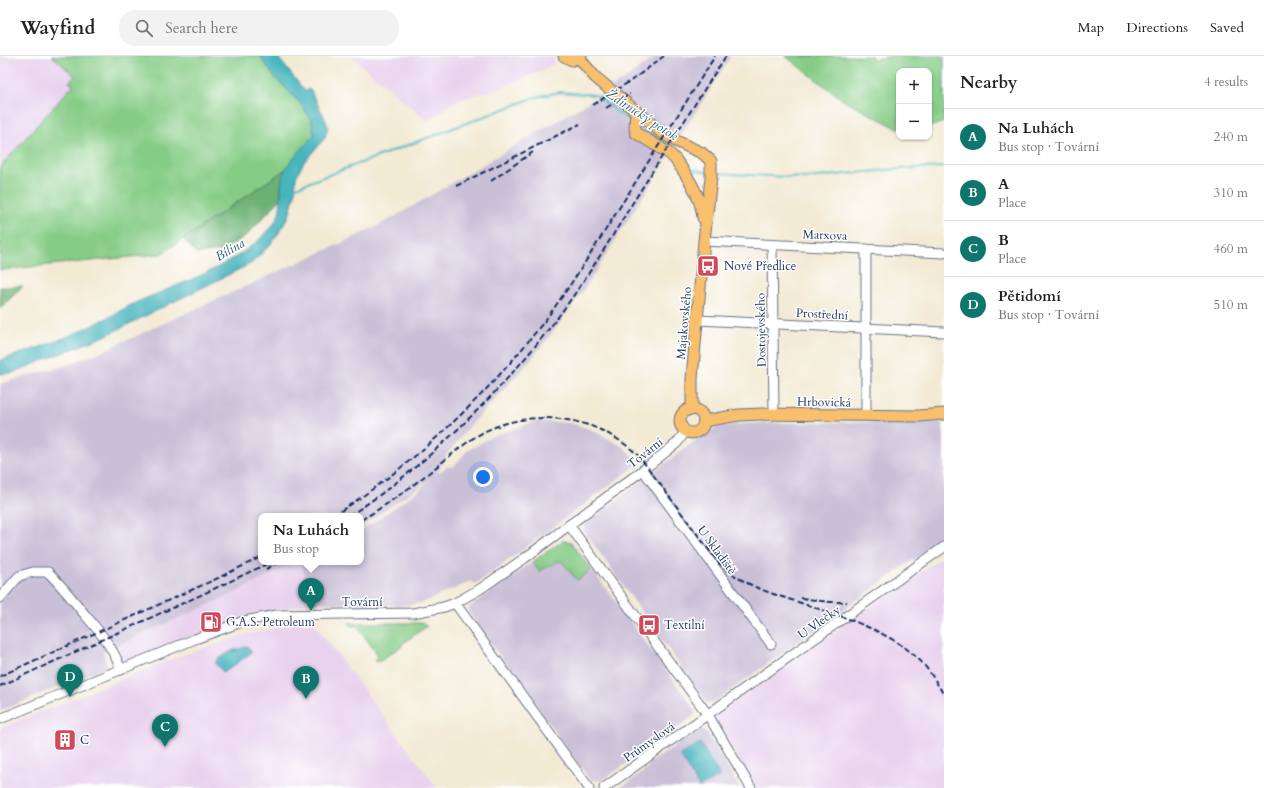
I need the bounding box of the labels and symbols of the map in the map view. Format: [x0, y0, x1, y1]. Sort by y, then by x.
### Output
water label: Ždírnický potok [602, 85, 682, 145]
street label: Marxova [802, 226, 848, 244]
water label: Bílina [212, 234, 248, 266]
bus stop icon: Nové Předlice [695, 253, 721, 279]
place label: Nové Předlice [724, 258, 796, 274]
street label: Majakovského [673, 285, 695, 360]
street label: Dostojevského [752, 292, 770, 367]
street label: Prostřední [796, 305, 849, 323]
street label: Hrbovická [797, 394, 852, 410]
street label: Tovární [624, 434, 667, 472]
your location [473, 467, 493, 487]
street label: U Skladiště [694, 522, 740, 578]
pin: A [298, 578, 324, 611]
street label: Tovární [341, 594, 383, 610]
street label: U Vlečky [795, 601, 844, 642]
fuel station icon: G.A.S. Petroleum [198, 609, 224, 635]
bus stop icon: Textilní [636, 612, 662, 638]
place label: G.A.S. Petroleum [226, 614, 316, 630]
place label: Textilní [664, 617, 705, 633]
pin: D [57, 664, 83, 697]
pin: B [293, 666, 319, 699]
pin: C [152, 714, 178, 747]
street label: Průmyslová [620, 718, 679, 766]
building icon: C [52, 727, 78, 753]
place label: C [80, 732, 89, 748]

